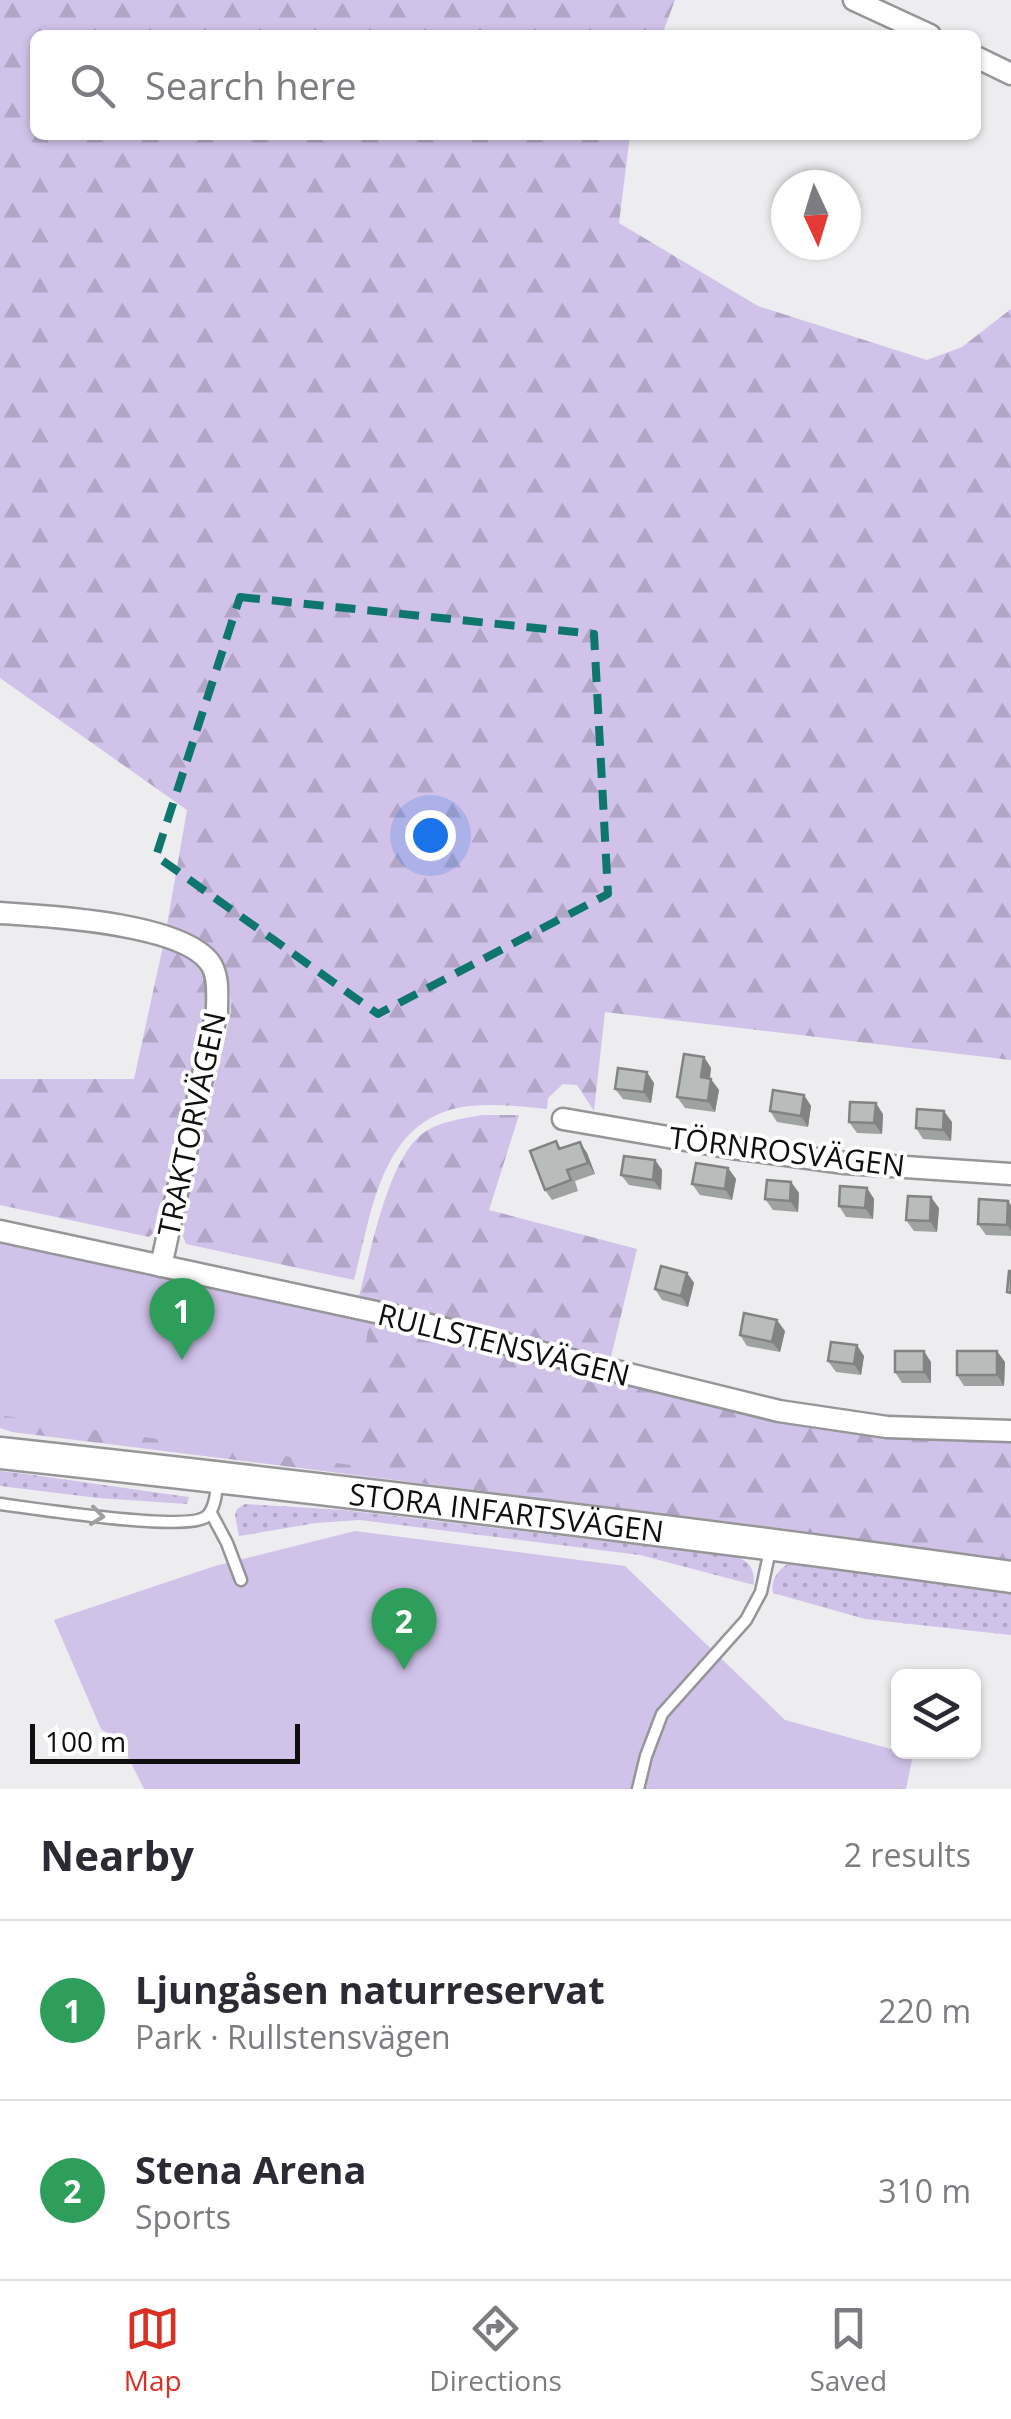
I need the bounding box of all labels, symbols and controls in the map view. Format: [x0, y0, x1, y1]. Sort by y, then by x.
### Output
search box [30, 30, 981, 140]
icon: search [65, 58, 120, 113]
text: Search here [145, 59, 357, 111]
north arrow [771, 170, 861, 260]
your location [405, 810, 456, 861]
street label: TRAKTORVÄGEN [147, 1008, 235, 1240]
street label: TÖRNROSVÄGEN [667, 1116, 907, 1186]
pin: 1 [150, 1278, 214, 1360]
street label: RULLSTENSVÄGEN [374, 1293, 634, 1395]
street label: STORA INFARTSVÄGEN [347, 1472, 666, 1551]
one-way arrow [89, 1505, 105, 1526]
pin: 2 [372, 1588, 436, 1670]
map controls [891, 1669, 981, 1759]
button: layers [891, 1669, 981, 1759]
scale bar [30, 1719, 300, 1764]
text: 100 m [45, 1722, 126, 1760]
text: Nearby [40, 1826, 194, 1883]
text: 2 results [844, 1833, 971, 1876]
text: Ljungåsen naturreservat [135, 1963, 605, 2015]
text: 1 [63, 1989, 82, 2032]
text: 220 m [878, 1989, 971, 2032]
text: Park · Rullstensvägen [135, 2015, 451, 2058]
text: Stena Arena [135, 2143, 367, 2195]
text: 2 [63, 2169, 82, 2212]
text: 310 m [878, 2169, 971, 2212]
text: Sports [135, 2195, 231, 2238]
tab: Map [124, 2301, 182, 2399]
tab: Directions [429, 2301, 562, 2399]
tab: Saved [809, 2301, 887, 2399]

